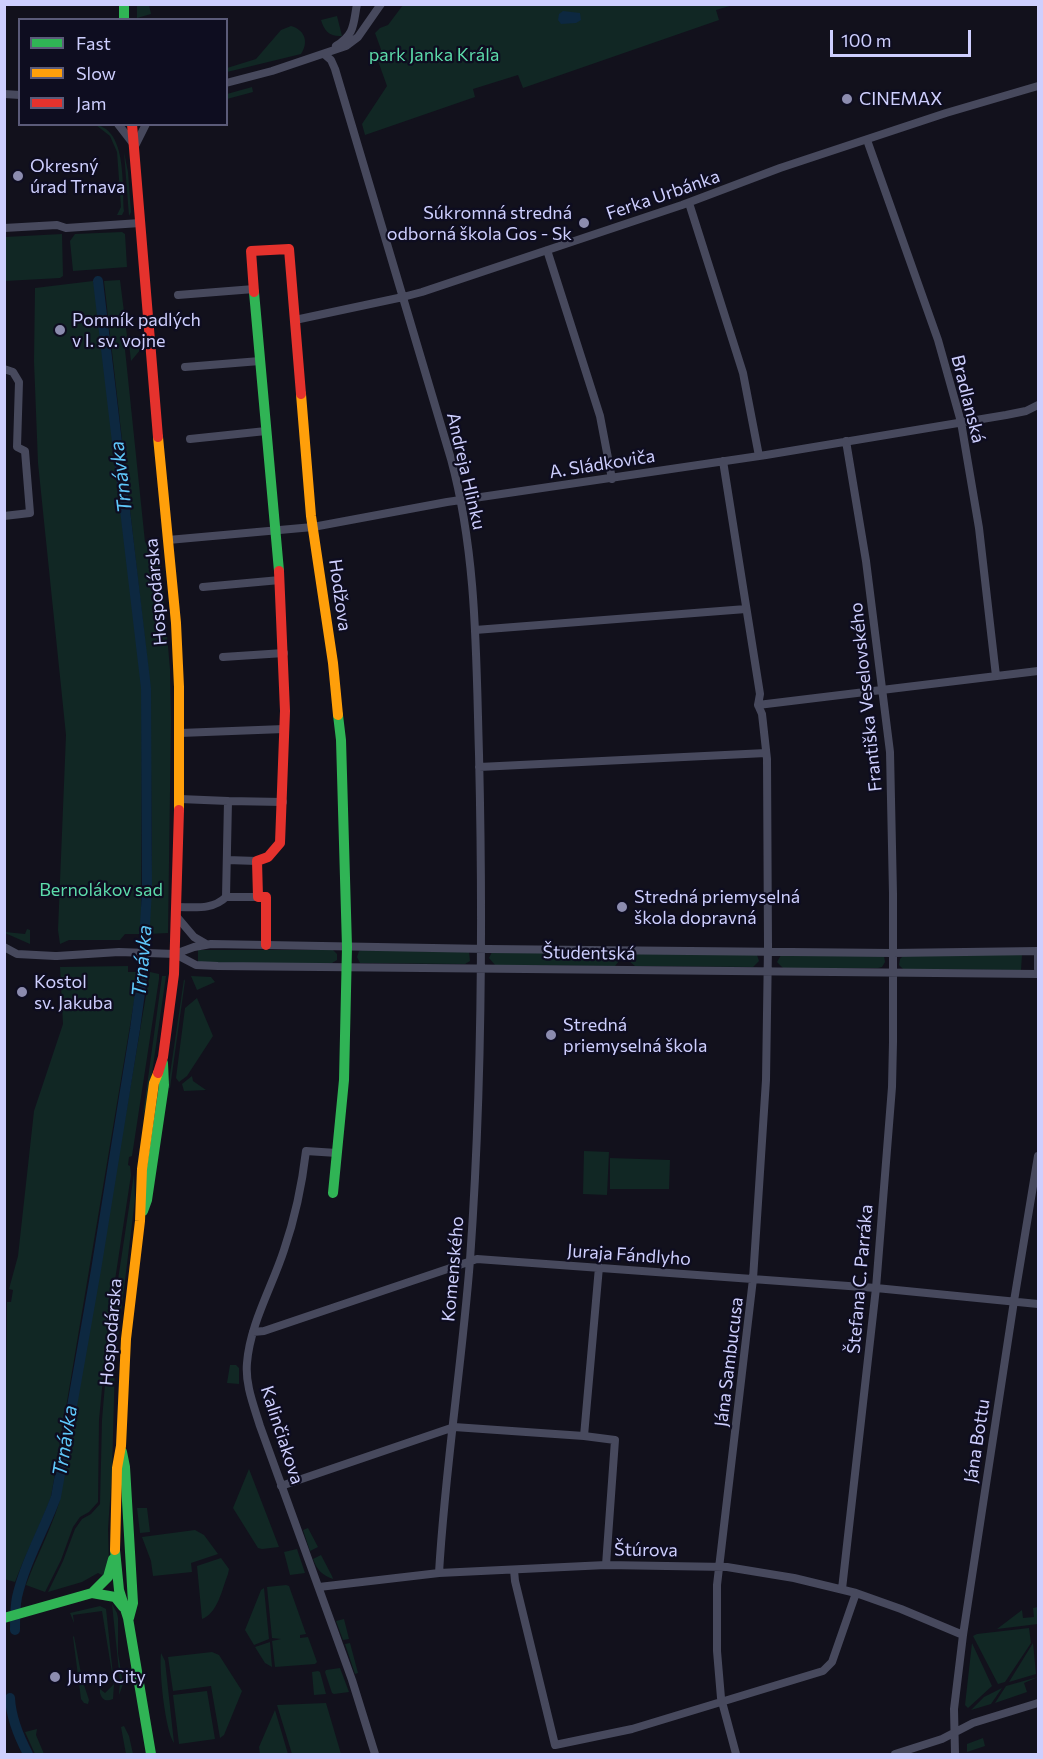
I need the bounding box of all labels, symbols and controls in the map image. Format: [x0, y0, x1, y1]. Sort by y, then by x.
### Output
legend [18, 18, 228, 126]
scale bar [833, 18, 974, 56]
text: 100 m [841, 29, 891, 51]
text: Fast [76, 32, 111, 54]
park label: park Janka Kráľa [369, 44, 499, 66]
text: Slow [76, 62, 116, 84]
place label: CINEMAX [859, 88, 942, 110]
text: Jam [76, 92, 106, 114]
marker: CINEMAX [840, 92, 854, 106]
place label: Okresný úrad Trnava [30, 155, 126, 198]
street label: Ferka Urbánka [603, 165, 723, 225]
marker: Okresný úrad Trnava [11, 169, 25, 183]
place label: Súkromná stredná odborná škola Gos - Sk [387, 202, 572, 244]
marker: Súkromná stredná odborná škola Gos - Sk [577, 216, 591, 230]
place label: Pomník padlých v I. sv. vojne [72, 309, 201, 352]
marker: Pomník padlých v I. sv. vojne [53, 323, 67, 337]
street label: Bradlanská [947, 353, 989, 445]
street label: Andreja Hlinku [442, 410, 490, 532]
water label: Trnávka [105, 440, 137, 514]
street label: A. Sládkoviča [548, 445, 656, 483]
street label: Hospodárska [141, 537, 171, 647]
street label: Hodžova [324, 558, 356, 632]
street label: Františka Veselovského [845, 601, 887, 793]
park label: Bernolákov sad [39, 879, 163, 901]
place label: Stredná priemyselná škola dopravná [634, 886, 800, 928]
marker: Stredná priemyselná škola dopravná [615, 900, 629, 914]
water label: Trnávka [127, 924, 157, 998]
street label: Študentská [542, 941, 636, 965]
place label: Kostol sv. Jakuba [34, 971, 113, 1014]
marker: Kostol sv. Jakuba [15, 985, 29, 999]
place label: Stredná priemyselná škola [563, 1014, 707, 1056]
marker: Stredná priemyselná škola [544, 1028, 558, 1042]
street label: Štefana C. Parráka [843, 1203, 877, 1355]
street label: Komenského [438, 1215, 468, 1323]
street label: Juraja Fándlyho [566, 1240, 692, 1270]
street label: Hospodárska [96, 1277, 126, 1387]
street label: Jána Sambucusa [710, 1296, 748, 1428]
street label: Kalinčiakova [256, 1383, 308, 1487]
street label: Jána Bottu [960, 1397, 994, 1485]
water label: Trnávka [48, 1404, 82, 1478]
street label: Štúrova [614, 1539, 678, 1561]
place label: Jump City [67, 1666, 146, 1688]
marker: Jump City [48, 1670, 62, 1684]

